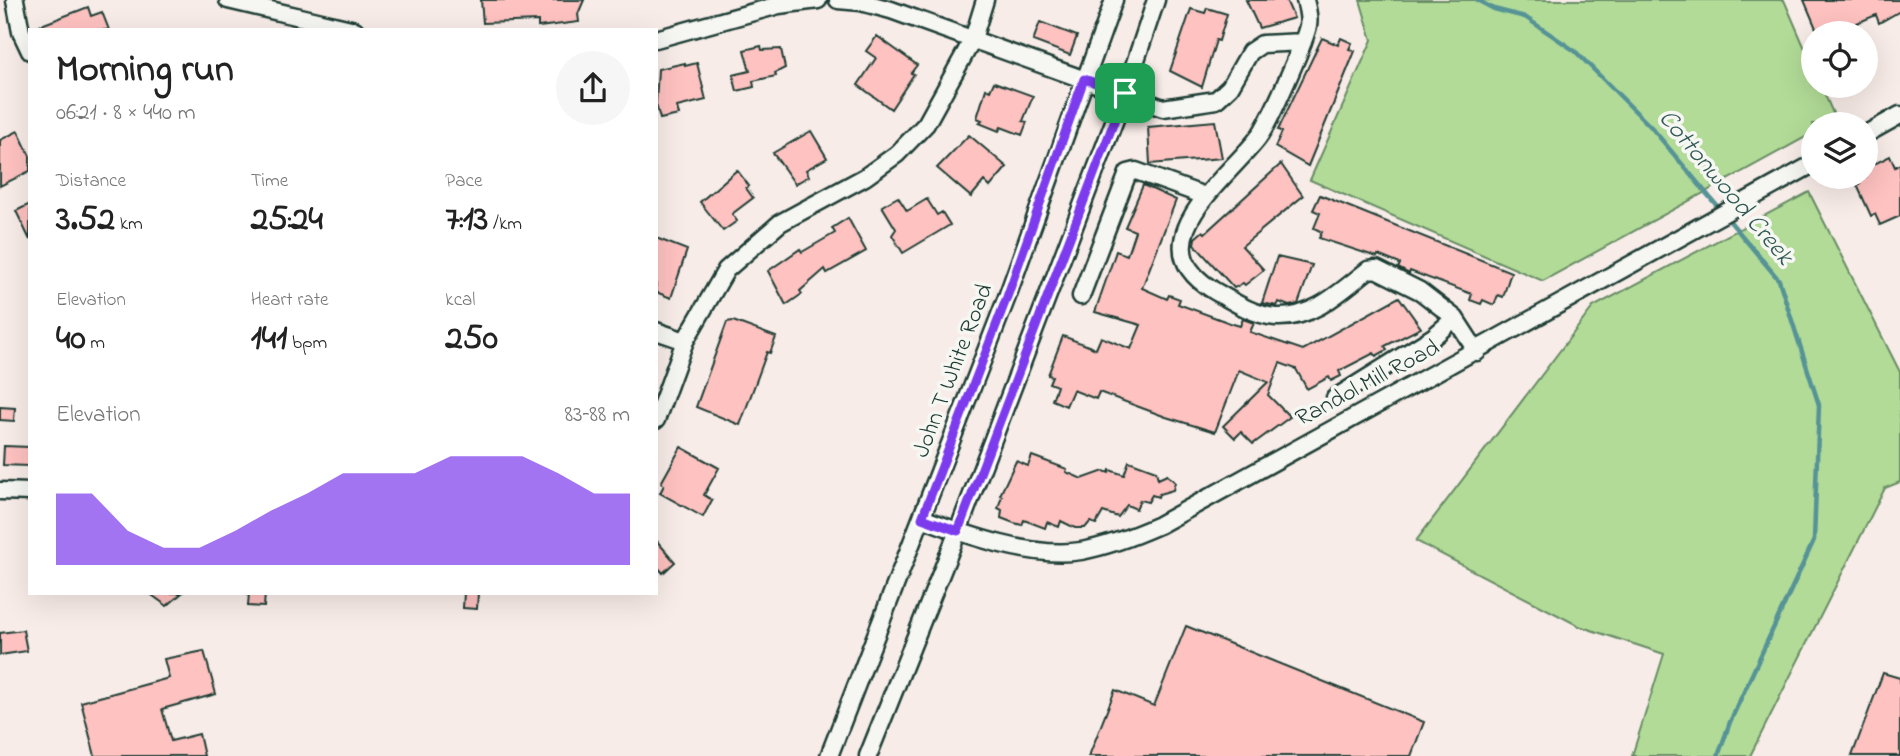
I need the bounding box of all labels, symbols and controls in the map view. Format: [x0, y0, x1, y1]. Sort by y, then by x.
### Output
map controls [1801, 21, 1878, 189]
button: locate [1801, 21, 1878, 98]
text: Morning run [56, 43, 234, 99]
button: share [556, 51, 630, 125]
pin [1095, 63, 1155, 123]
icon: arrive [1106, 74, 1144, 112]
text: 06:21 · 8 × 440 m [56, 97, 196, 130]
water label: Cottonwood Creek [1648, 102, 1803, 276]
button: layers [1801, 112, 1878, 189]
text: Distance [56, 168, 126, 195]
text: Time [251, 168, 288, 195]
text: Pace [445, 168, 482, 195]
text: 3.52 [56, 195, 115, 246]
text: 25:24 [251, 195, 323, 246]
text: 7:13 [445, 195, 488, 246]
text: km [115, 211, 143, 238]
text: /km [488, 211, 522, 238]
street label: John T White Road [905, 278, 1003, 463]
text: Elevation [56, 287, 126, 314]
text: Heart rate [251, 287, 329, 314]
text: kcal [445, 287, 476, 314]
text: 40 [56, 314, 86, 365]
text: 141 [251, 314, 287, 365]
text: 250 [445, 314, 498, 365]
text: m [86, 330, 105, 357]
text: bpm [287, 330, 327, 357]
street label: Randol Mill Road [1290, 331, 1447, 437]
text: Elevation [56, 399, 141, 432]
text: 83–88 m [564, 399, 630, 432]

